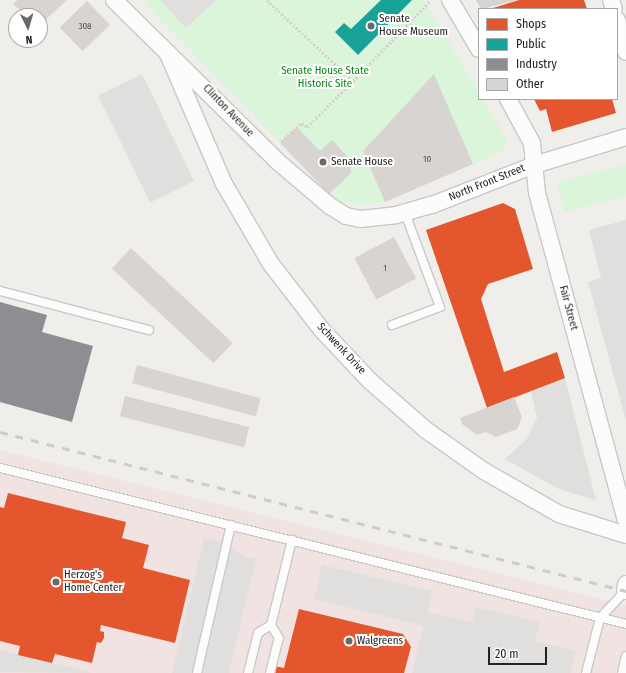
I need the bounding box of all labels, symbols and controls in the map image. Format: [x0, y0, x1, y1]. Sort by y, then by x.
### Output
north arrow [8, 8, 48, 48]
legend [478, 8, 618, 100]
place label: Senate House Museum [379, 13, 448, 39]
text: Shops [516, 17, 546, 31]
house number: 308 [78, 21, 92, 31]
marker: Senate House Museum [366, 21, 376, 31]
text: N [25, 33, 33, 46]
text: Public [516, 37, 546, 51]
text: Industry [516, 57, 557, 71]
park label: Senate House State Historic Site [281, 65, 369, 91]
text: Other [516, 77, 544, 91]
street label: Clinton Avenue [200, 82, 256, 140]
house number: 10 [423, 154, 431, 164]
place label: Senate House [331, 155, 393, 169]
marker: Senate House [318, 157, 328, 167]
street label: North Front Street [447, 162, 527, 204]
house number: 1 [383, 263, 387, 273]
street label: Fair Street [556, 284, 580, 332]
street label: Schwenk Drive [314, 321, 368, 377]
place label: Herzog's Home Center [64, 569, 122, 595]
marker: Herzog's Home Center [51, 577, 61, 587]
place label: Walgreens [357, 634, 403, 648]
marker: Walgreens [344, 636, 354, 646]
scale bar [490, 639, 549, 665]
text: 20 m [495, 647, 519, 661]

